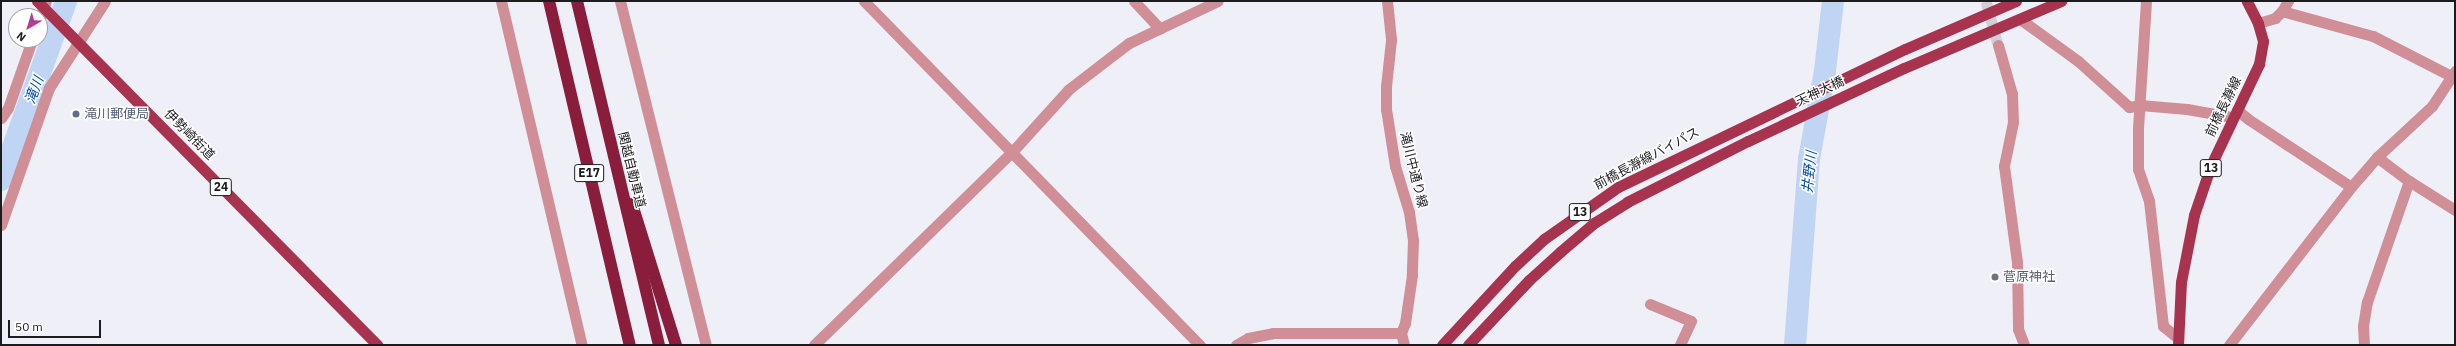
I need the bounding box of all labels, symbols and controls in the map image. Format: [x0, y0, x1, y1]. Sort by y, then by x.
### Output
north arrow [8, 8, 48, 48]
text: N [14, 29, 29, 45]
water label: 滝川 [21, 74, 47, 106]
street label: 天神大橋 [1793, 74, 1847, 110]
street label: 前橋長瀞線 [2203, 74, 2245, 140]
place label: 滝川郵便局 [84, 106, 149, 122]
street label: 伊勢崎街道 [161, 107, 217, 163]
marker: 滝川郵便局 [71, 109, 81, 119]
street label: 前橋長瀞線バイパス [1592, 125, 1702, 193]
street label: 関越自動車道 [614, 130, 648, 210]
street label: 滝川中通り線 [1396, 130, 1430, 210]
water label: 井野川 [1798, 150, 1820, 194]
road number: 13 [2199, 158, 2223, 178]
road number: E17 [574, 163, 604, 183]
road number: 24 [209, 177, 233, 197]
road number: 13 [1568, 202, 1592, 222]
place label: 菅原神社 [2003, 269, 2055, 285]
marker: 菅原神社 [1990, 272, 2000, 282]
scale bar [10, 312, 103, 338]
text: 50 m [15, 319, 43, 334]

